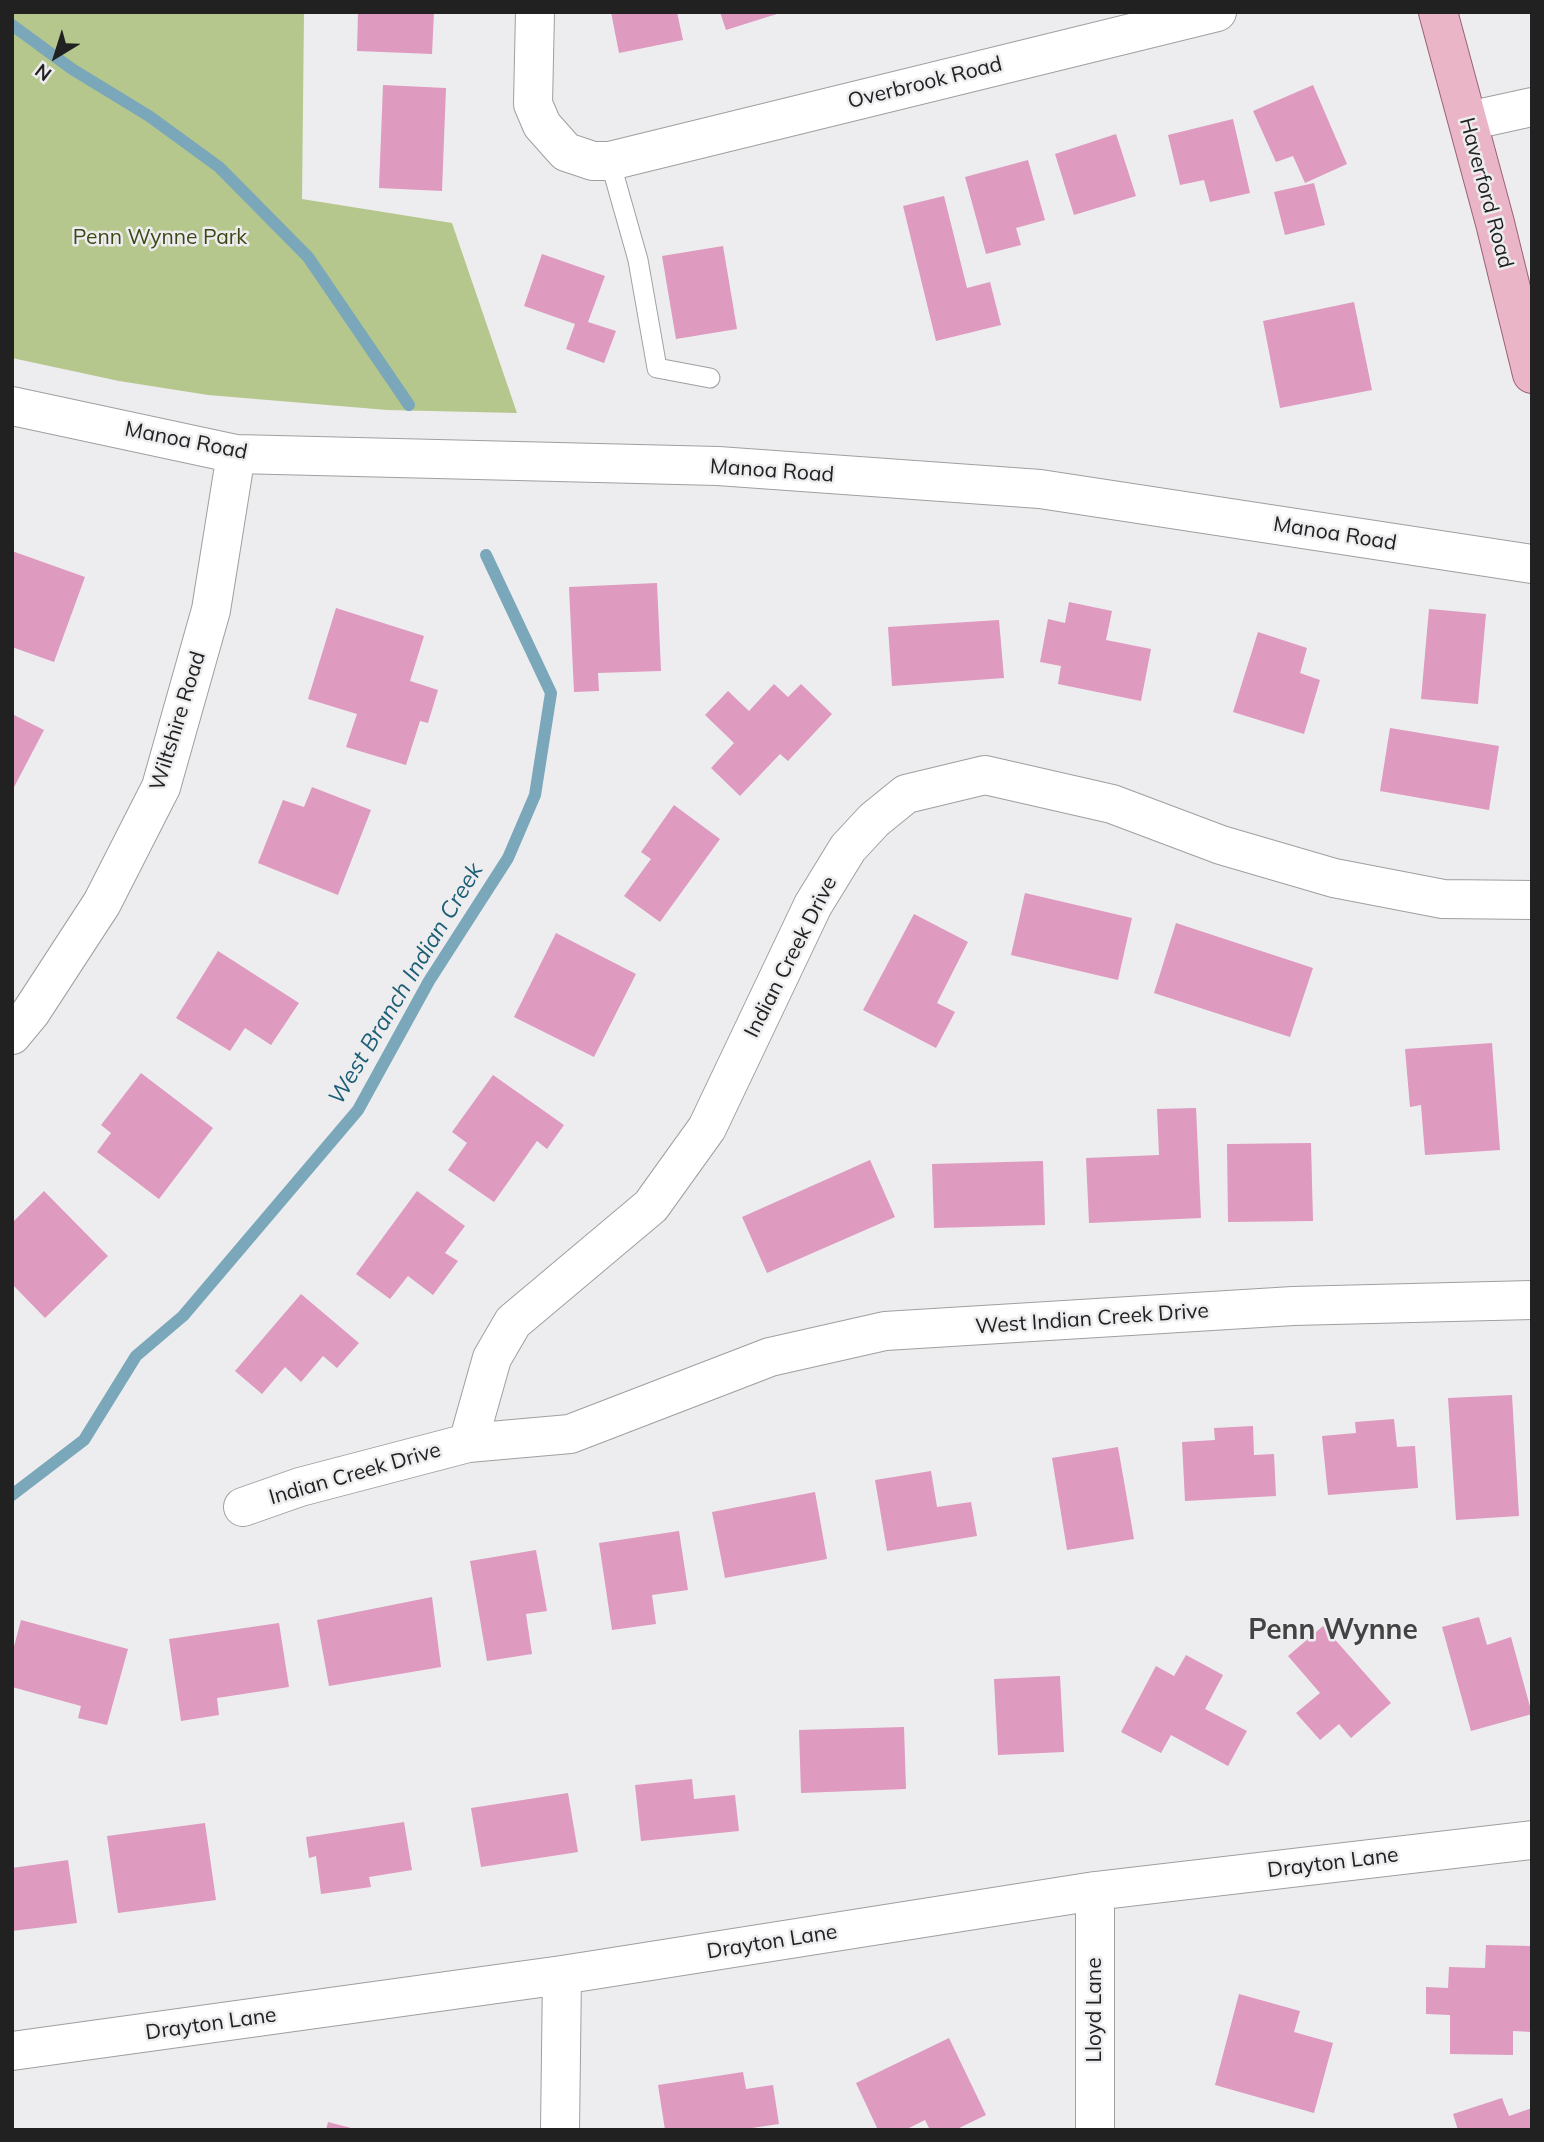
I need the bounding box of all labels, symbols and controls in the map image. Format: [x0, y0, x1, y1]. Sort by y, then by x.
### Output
north arrow [21, 21, 91, 91]
street label: Overbrook Road [845, 52, 1005, 114]
text: N [30, 59, 56, 86]
street label: Haverford Road [1454, 115, 1518, 271]
park label: Penn Wynne Park [73, 225, 247, 251]
street label: Manoa Road [122, 417, 250, 465]
street label: Manoa Road [709, 454, 835, 488]
street label: Manoa Road [1272, 512, 1398, 556]
street label: Wiltshire Road [145, 648, 211, 794]
water label: West Branch Indian Creek [323, 858, 489, 1110]
street label: Indian Creek Drive [739, 872, 843, 1042]
street label: West Indian Creek Drive [974, 1298, 1210, 1340]
street label: Indian Creek Drive [266, 1437, 444, 1511]
district label: Penn Wynne [1248, 1614, 1418, 1648]
street label: Drayton Lane [1266, 1842, 1400, 1884]
street label: Drayton Lane [705, 1919, 839, 1965]
street label: Lloyd Lane [1082, 1957, 1108, 2063]
street label: Drayton Lane [144, 2002, 278, 2046]

